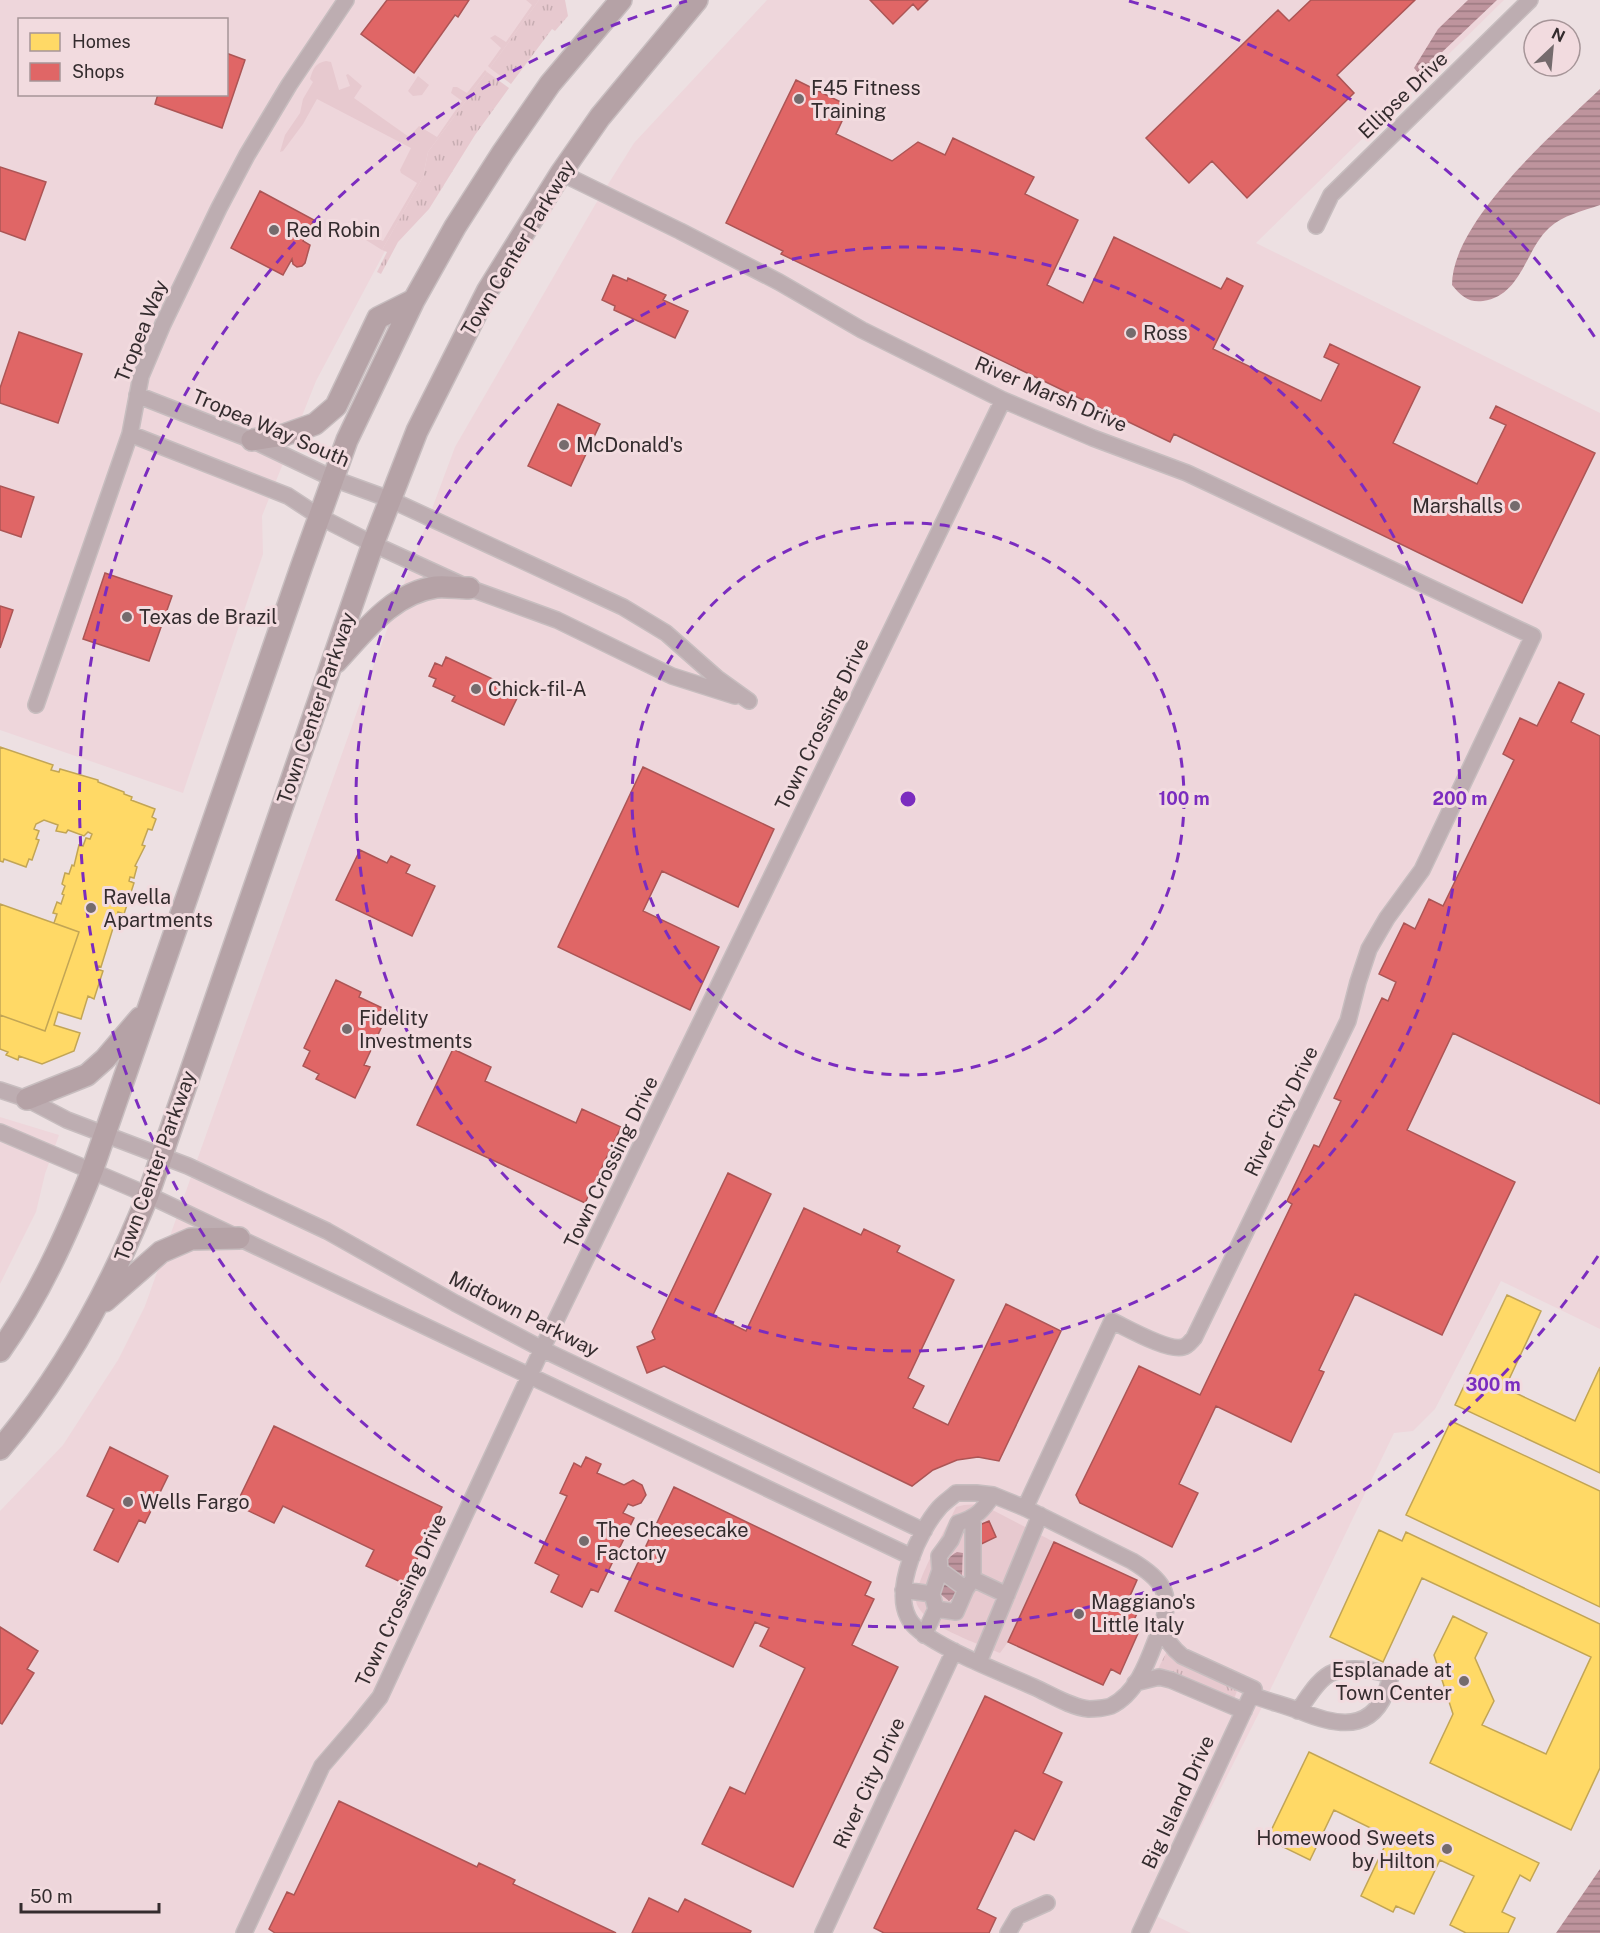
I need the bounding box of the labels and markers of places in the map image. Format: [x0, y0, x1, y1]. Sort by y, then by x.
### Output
place label: F45 Fitness Training [811, 76, 921, 123]
marker: F45 Fitness Training [792, 92, 806, 106]
place label: Red Robin [286, 218, 380, 242]
marker: Red Robin [267, 223, 281, 237]
place label: Ross [1143, 321, 1188, 345]
marker: Ross [1124, 326, 1138, 340]
place label: McDonald's [576, 433, 683, 457]
marker: McDonald's [557, 438, 571, 452]
place label: Marshalls [1412, 494, 1503, 518]
marker: Marshalls [1508, 499, 1522, 513]
place label: Texas de Brazil [139, 605, 277, 629]
marker: Texas de Brazil [120, 610, 134, 624]
place label: Chick-fil-A [488, 677, 587, 701]
marker: Chick-fil-A [469, 682, 483, 696]
centre of rings [898, 789, 918, 809]
place label: Ravella Apartments [103, 885, 213, 932]
marker: Ravella Apartments [84, 901, 98, 915]
place label: Fidelity Investments [359, 1006, 472, 1053]
marker: Fidelity Investments [340, 1022, 354, 1036]
place label: Wells Fargo [140, 1490, 250, 1514]
marker: Wells Fargo [121, 1495, 135, 1509]
place label: The Cheesecake Factory [596, 1518, 749, 1565]
marker: The Cheesecake Factory [577, 1534, 591, 1548]
place label: Maggiano's Little Italy [1091, 1590, 1195, 1637]
marker: Maggiano's Little Italy [1072, 1607, 1086, 1621]
place label: Esplanade at Town Center [1332, 1658, 1452, 1705]
marker: Esplanade at Town Center [1457, 1674, 1471, 1688]
place label: Homewood Sweets by Hilton [1256, 1826, 1435, 1873]
marker: Homewood Sweets by Hilton [1440, 1842, 1454, 1856]

